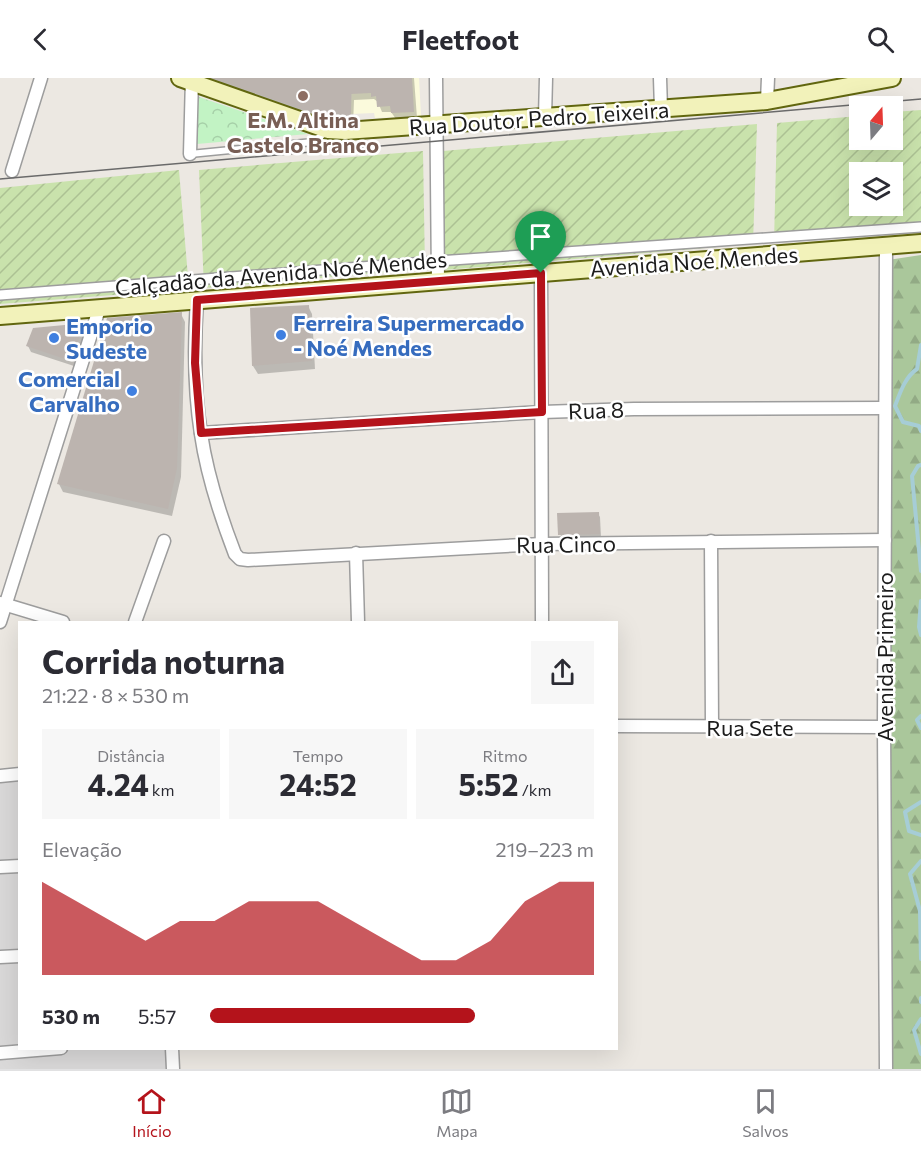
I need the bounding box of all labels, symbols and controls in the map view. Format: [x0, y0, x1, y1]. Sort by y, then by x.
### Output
icon: back [24, 23, 57, 56]
text: Fleetfoot [402, 23, 519, 56]
icon: search [864, 23, 897, 56]
marker: E.M. Altina Castelo Branco [296, 89, 310, 103]
street label: Rua Doutor Pedro Teixeira [408, 95, 670, 141]
north arrow [849, 96, 903, 150]
map controls [849, 96, 903, 216]
place label: E.M. Altina Castelo Branco [227, 106, 379, 158]
button: layers [849, 162, 903, 216]
pin [515, 211, 566, 273]
icon: arrive [524, 220, 557, 253]
street label: Avenida Noé Mendes [589, 240, 799, 282]
street label: Calçadão da Avenida Noé Mendes [114, 245, 448, 301]
place label: Ferreira Supermercado - Noé Mendes [293, 309, 525, 361]
place label: Emporio Sudeste [66, 312, 153, 364]
marker: Ferreira Supermercado - Noé Mendes [274, 328, 288, 342]
marker: Emporio Sudeste [47, 331, 61, 345]
place label: Comercial Carvalho [18, 365, 120, 417]
marker: Comercial Carvalho [125, 384, 139, 398]
street label: Rua 8 [568, 396, 624, 424]
street label: Rua Cinco [516, 530, 616, 558]
street label: Avenida Primeiro [871, 572, 898, 742]
text: Corrida noturna [42, 640, 285, 681]
button: share [531, 641, 594, 704]
text: 21:22 · 8 × 530 m [42, 683, 189, 707]
street label: Rua Sete [706, 714, 794, 741]
text: Distância [97, 746, 165, 765]
text: Tempo [293, 746, 343, 765]
text: Ritmo [483, 746, 527, 765]
text: 4.24 [88, 765, 149, 802]
text: 24:52 [279, 765, 357, 802]
text: 5:52 [459, 765, 519, 802]
text: km [149, 780, 175, 799]
text: /km [519, 780, 551, 799]
text: Elevação [42, 837, 122, 861]
text: 219–223 m [496, 837, 594, 861]
text: 530 m [42, 1004, 100, 1028]
text: 5:57 [138, 1004, 176, 1028]
tab: Início [132, 1085, 172, 1140]
tab: Mapa [436, 1085, 478, 1140]
tab: Salvos [742, 1085, 789, 1140]

